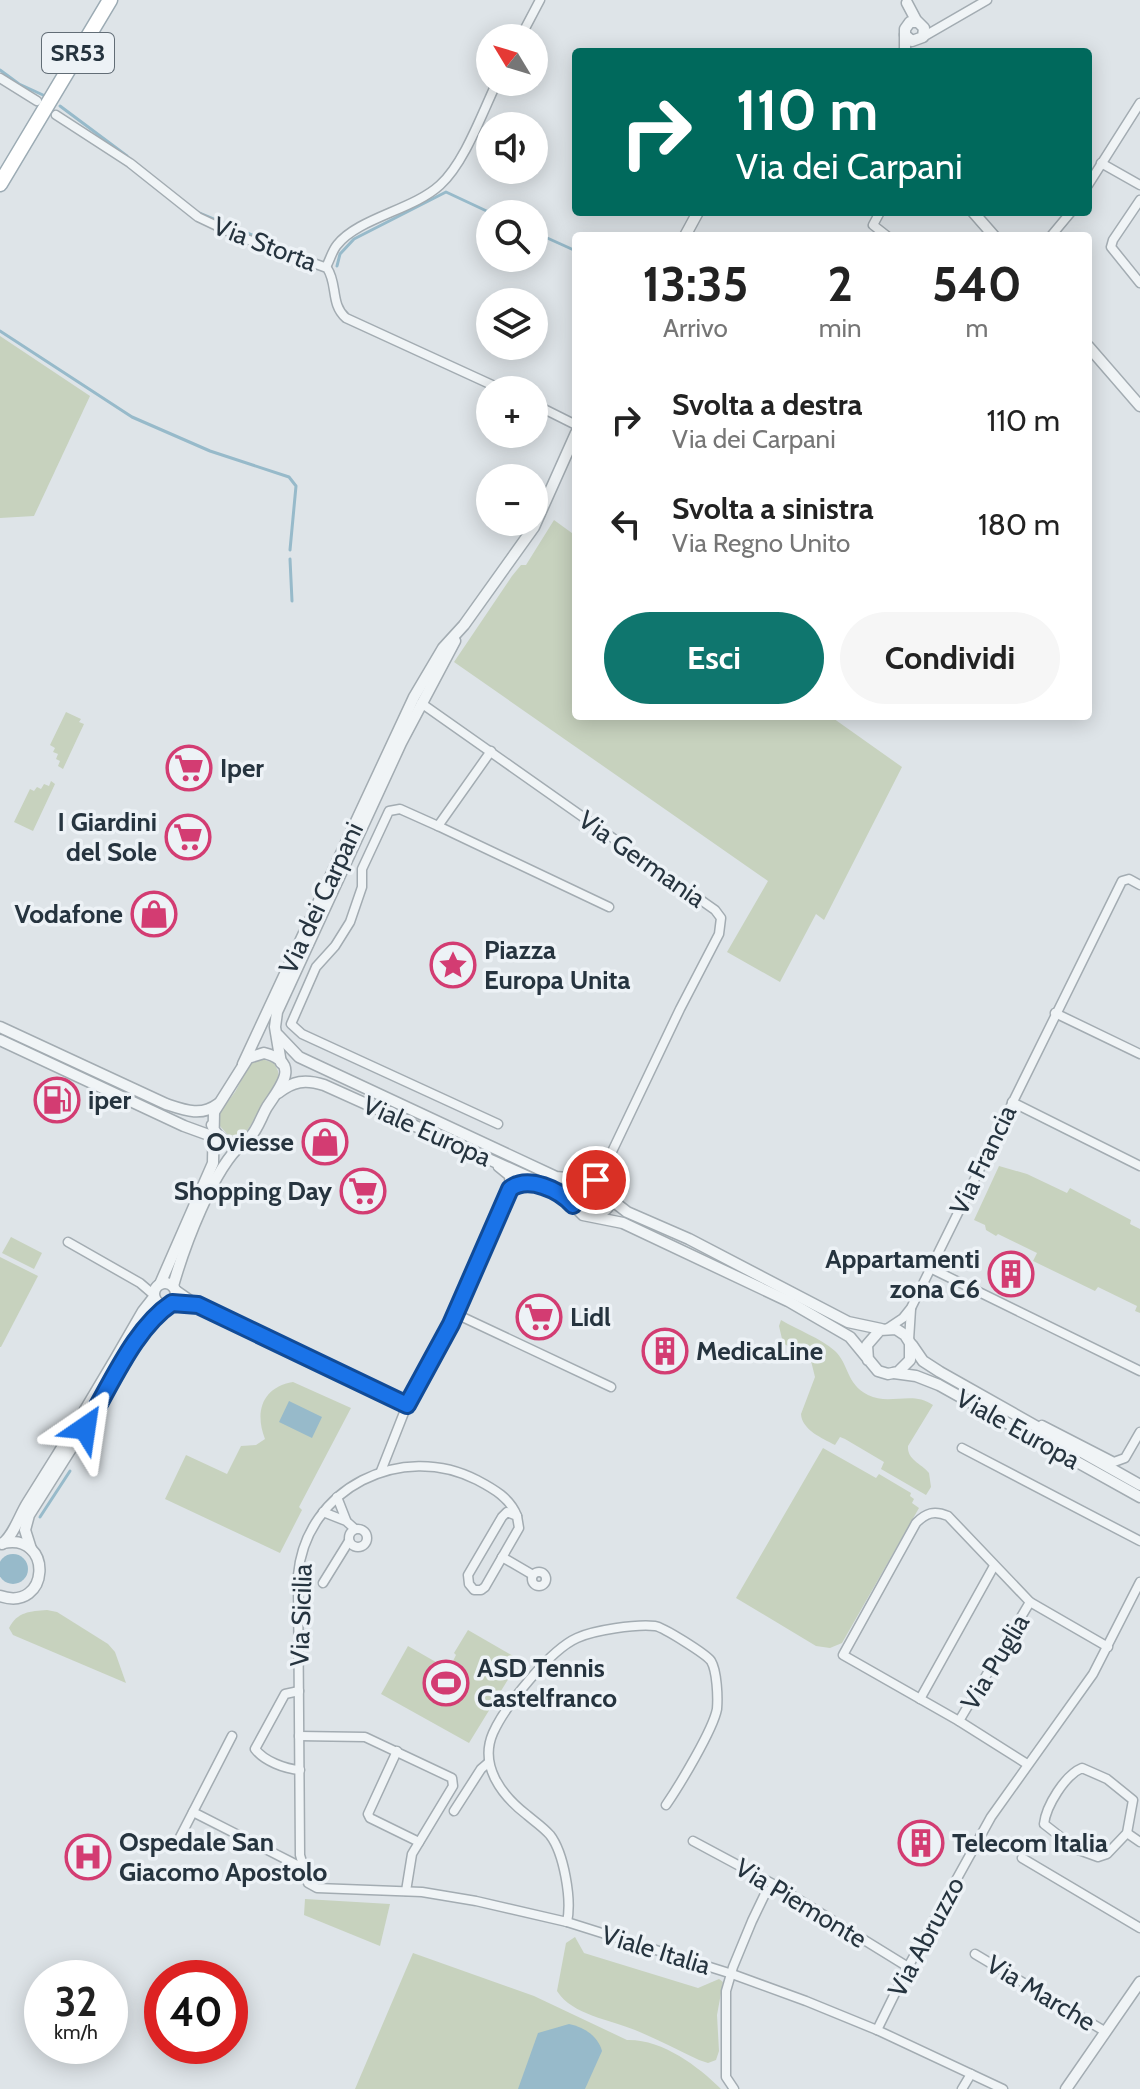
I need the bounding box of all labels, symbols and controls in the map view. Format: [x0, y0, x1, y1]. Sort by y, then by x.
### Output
north arrow [476, 24, 548, 96]
map controls [476, 24, 548, 536]
road number: SR53 [42, 33, 114, 73]
text: 110 m [736, 76, 878, 144]
icon: right [604, 80, 708, 184]
button: sound [476, 112, 548, 184]
text: Via dei Carpani [736, 144, 963, 188]
button: search [476, 200, 548, 272]
street label: Via Storta [209, 210, 322, 278]
text: 13:35 [642, 255, 748, 313]
text: 2 [827, 255, 853, 313]
text: 540 [932, 255, 1022, 313]
button: layers [476, 288, 548, 360]
text: Arrivo [663, 312, 728, 344]
text: min [819, 312, 862, 344]
text: m [965, 312, 988, 344]
button: + [476, 376, 548, 448]
text: Svolta a destra [672, 386, 863, 423]
icon: right [604, 398, 648, 442]
text: 110 m [986, 402, 1060, 439]
text: Via dei Carpani [672, 423, 836, 455]
button: − [476, 464, 548, 536]
text: Svolta a sinistra [672, 490, 874, 527]
icon: left [604, 502, 648, 546]
text: 180 m [978, 506, 1060, 543]
text: Via Regno Unito [672, 527, 850, 559]
button: Esci [604, 612, 824, 704]
button: Condividi [840, 612, 1060, 704]
supermarket icon: Iper [165, 744, 213, 792]
place label: Iper [220, 752, 264, 784]
street label: Via Germania [572, 804, 712, 915]
place label: I Giardini del Sole [58, 806, 157, 868]
supermarket icon: I Giardini del Sole [164, 813, 212, 861]
street label: Via dei Carpani [272, 817, 370, 979]
shop icon: Vodafone [130, 890, 178, 938]
place label: Vodafone [15, 898, 123, 930]
place label: Piazza Europa Unita [484, 934, 630, 996]
place icon: Piazza Europa Unita [429, 941, 477, 989]
fuel station icon: iper [33, 1076, 81, 1124]
place label: iper [88, 1084, 132, 1116]
street label: Viale Europa [358, 1089, 496, 1174]
street label: Via Francia [943, 1099, 1023, 1220]
shop icon: Oviesse [301, 1118, 349, 1166]
place label: Oviesse [206, 1126, 294, 1158]
pin [562, 1146, 630, 1214]
icon: arrive [574, 1158, 618, 1202]
supermarket icon: Shopping Day [339, 1167, 387, 1215]
place label: Shopping Day [174, 1175, 332, 1207]
place label: Appartamenti zona C6 [825, 1243, 980, 1305]
building icon: Appartamenti zona C6 [987, 1250, 1035, 1298]
supermarket icon: Lidl [515, 1293, 563, 1341]
place label: Lidl [570, 1301, 611, 1333]
building icon: MedicaLine [641, 1327, 689, 1375]
place label: MedicaLine [696, 1335, 823, 1367]
street label: Viale Europa [950, 1382, 1086, 1476]
position arrow [43, 1386, 127, 1470]
street label: Via Sicilia [283, 1563, 319, 1667]
street label: Via Puglia [954, 1608, 1036, 1716]
place label: ASD Tennis Castelfranco [477, 1652, 617, 1714]
sports icon: ASD Tennis Castelfranco [422, 1659, 470, 1707]
building icon: Telecom Italia [897, 1819, 945, 1867]
place label: Ospedale San Giacomo Apostolo [119, 1826, 327, 1888]
place label: Telecom Italia [952, 1827, 1108, 1859]
hospital icon: Ospedale San Giacomo Apostolo [64, 1833, 112, 1881]
street label: Via Piemonte [729, 1851, 873, 1955]
street label: Via Abruzzo [881, 1871, 971, 2003]
street label: Viale Italia [598, 1918, 715, 1982]
street label: Via Marche [981, 1948, 1101, 2038]
speed limit sign: 40 [144, 1960, 248, 2064]
text: 32 [55, 1977, 97, 2026]
text: km/h [54, 2020, 98, 2044]

